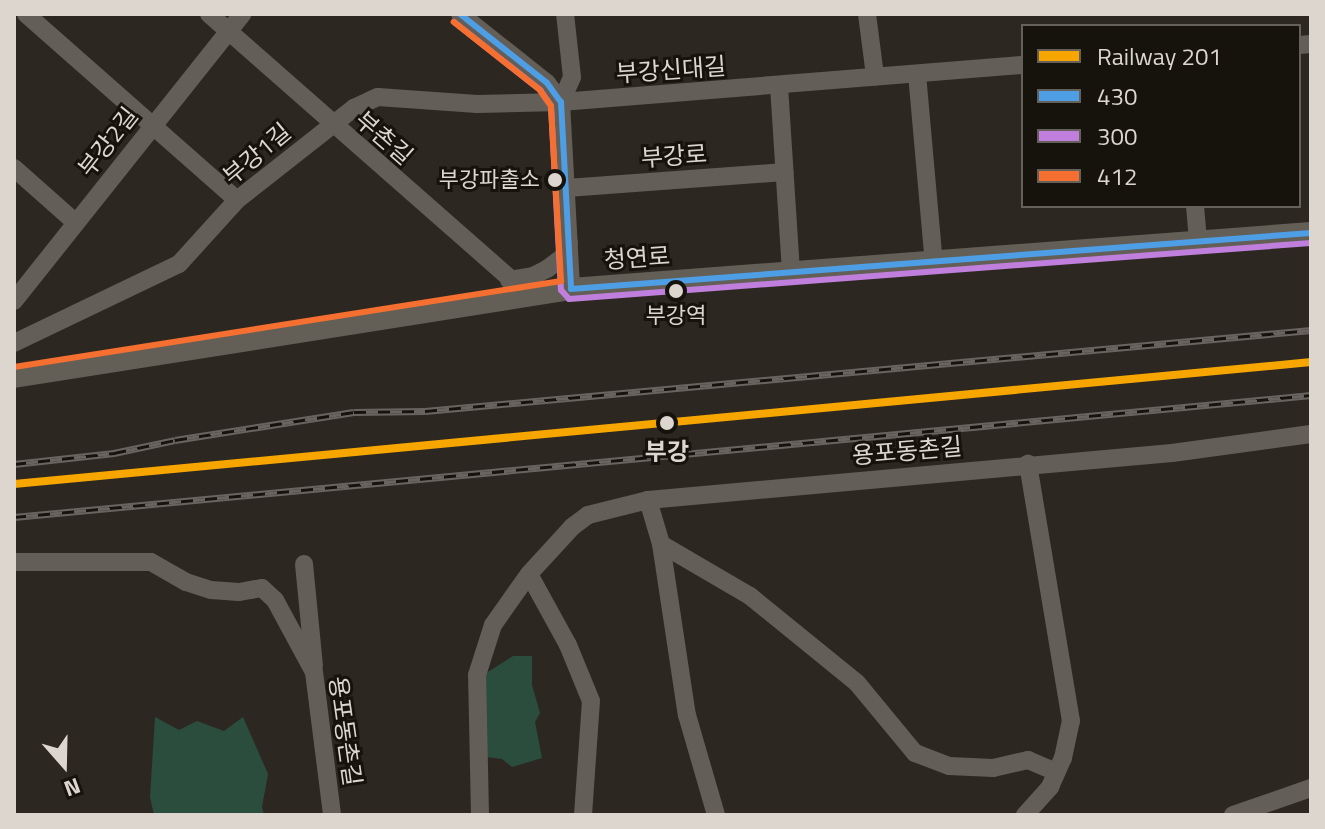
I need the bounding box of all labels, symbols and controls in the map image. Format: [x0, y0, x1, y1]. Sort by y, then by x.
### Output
legend [1021, 24, 1301, 208]
text: Railway 201 [1097, 38, 1222, 74]
street label: 부강신대길 [615, 52, 727, 88]
text: 430 [1097, 78, 1137, 114]
street label: 부강2길 [72, 102, 144, 182]
street label: 부촌길 [350, 105, 418, 171]
street label: 부강1길 [217, 117, 297, 191]
text: 300 [1097, 118, 1137, 154]
street label: 부강로 [640, 139, 708, 173]
text: 412 [1097, 158, 1137, 194]
place label: 부강파출소 [439, 167, 540, 193]
marker: 부강파출소 [547, 172, 563, 188]
street label: 청연로 [603, 241, 671, 275]
marker: 부강역 [668, 283, 684, 299]
place label: 부강역 [646, 303, 706, 329]
marker: 부강 [656, 412, 678, 434]
street label: 용포동촌길 [851, 432, 963, 470]
place label: 부강 [645, 438, 689, 466]
street label: 용포동촌길 [323, 674, 367, 788]
north arrow [24, 725, 104, 805]
text: N [59, 769, 85, 806]

